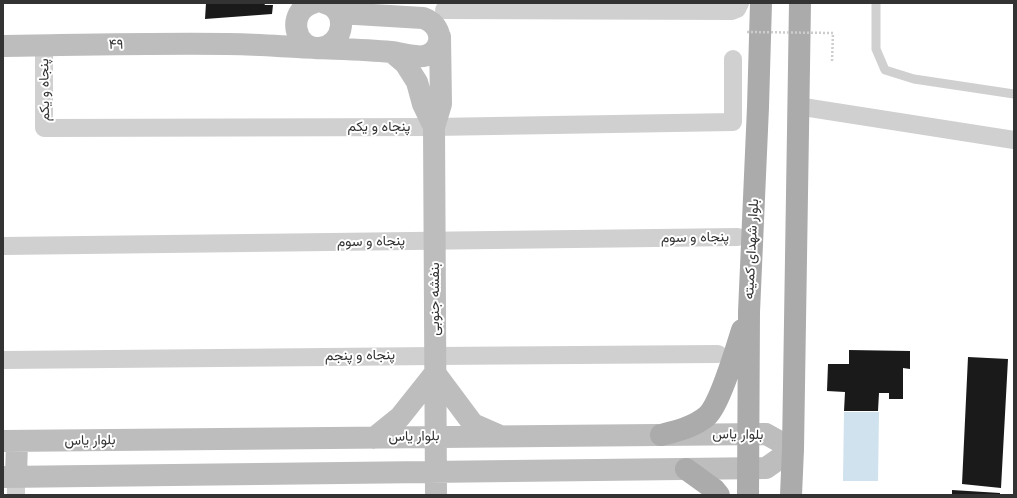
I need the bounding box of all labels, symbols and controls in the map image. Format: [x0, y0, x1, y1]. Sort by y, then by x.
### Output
street label: ۴۹ [108, 36, 124, 54]
street label: پنجاه و یکم [36, 58, 54, 122]
street label: پنجاه و یکم [348, 119, 410, 135]
street label: بلوار شهدای کمیته [741, 198, 763, 300]
street label: پنجاه و سوم [661, 229, 729, 247]
street label: پنجاه و سوم [337, 233, 405, 251]
street label: بنفشه جنوبی [427, 262, 443, 336]
street label: پنجاه و پنجم [325, 347, 395, 365]
street label: بلوار یاس [712, 426, 764, 444]
street label: بلوار یاس [388, 428, 440, 446]
street label: بلوار یاس [64, 432, 116, 450]

